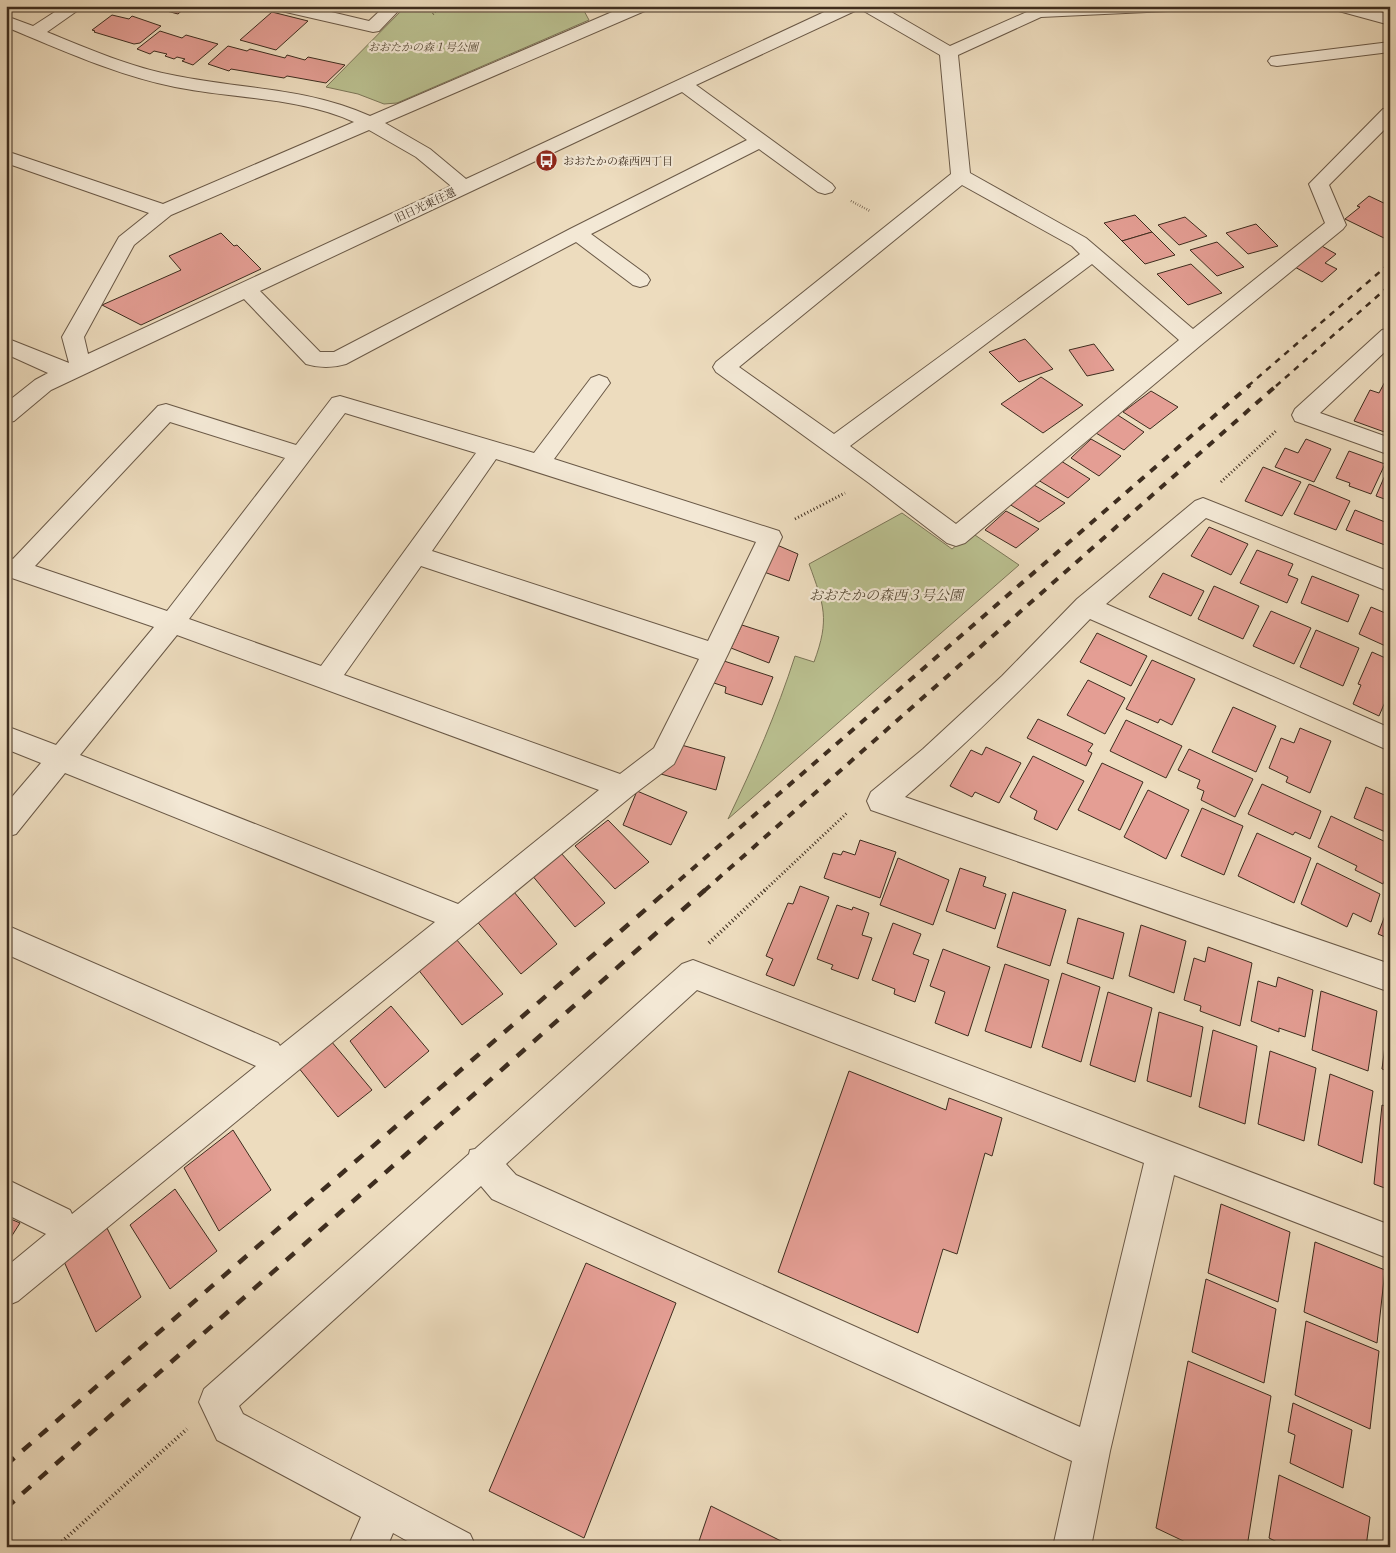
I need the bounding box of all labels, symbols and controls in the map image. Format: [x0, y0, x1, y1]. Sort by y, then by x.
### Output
park label: おおたかの森１号公園 [368, 41, 480, 55]
bus stop icon: おおたかの森西四丁目 [535, 149, 559, 173]
place label: おおたかの森西四丁目 [563, 155, 673, 169]
street label: 旧日光東往還 [393, 186, 458, 226]
park label: おおたかの森西３号公園 [809, 587, 965, 605]

